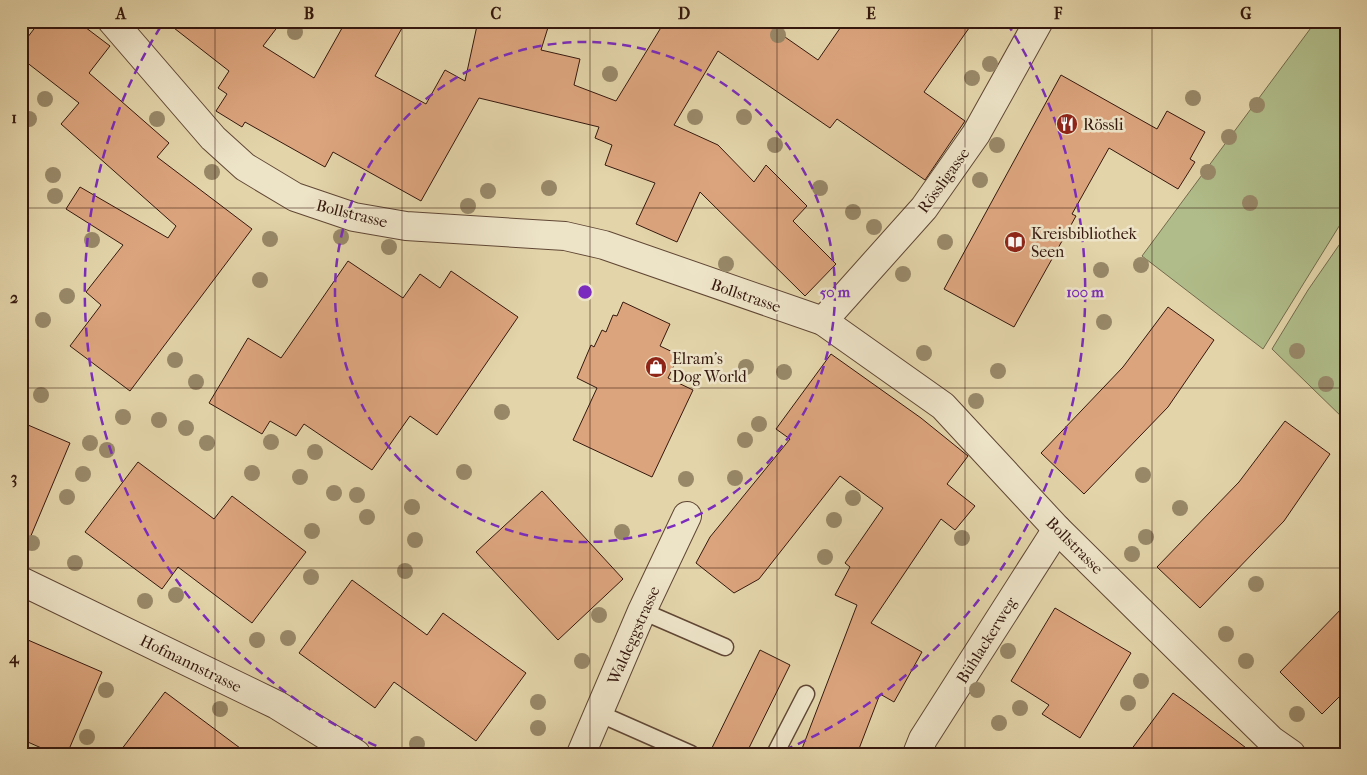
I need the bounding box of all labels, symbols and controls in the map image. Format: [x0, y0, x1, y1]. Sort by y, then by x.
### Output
text: A [115, 4, 127, 23]
text: B [304, 4, 314, 23]
text: C [491, 4, 502, 23]
text: D [678, 4, 690, 23]
text: E [866, 4, 876, 23]
text: F [1053, 4, 1063, 23]
text: G [1240, 4, 1252, 23]
text: 1 [11, 108, 17, 127]
restaurant icon: Rössli [1055, 112, 1079, 136]
place label: Rössli [1083, 115, 1124, 134]
street label: Rössligasse [913, 144, 973, 217]
street label: Bollstrasse [314, 195, 390, 232]
place label: Kreisbibliothek Seen [1031, 224, 1138, 261]
library icon: Kreisbibliothek Seen [1003, 230, 1027, 254]
street label: Bollstrasse [708, 275, 783, 316]
centre of rings [576, 283, 594, 301]
text: 50 m [820, 283, 851, 301]
text: 100 m [1066, 283, 1104, 301]
text: 2 [10, 288, 18, 307]
place label: Elram’s Dog World [672, 349, 747, 386]
shop icon: Elram’s Dog World [644, 355, 668, 379]
text: 3 [11, 468, 17, 488]
street label: Bollstrasse [1042, 513, 1107, 578]
street label: Waldeggstrasse [603, 583, 664, 688]
street label: Bühlackerweg [952, 593, 1021, 687]
street label: Hofmannstrasse [137, 631, 245, 696]
text: 4 [8, 648, 20, 668]

